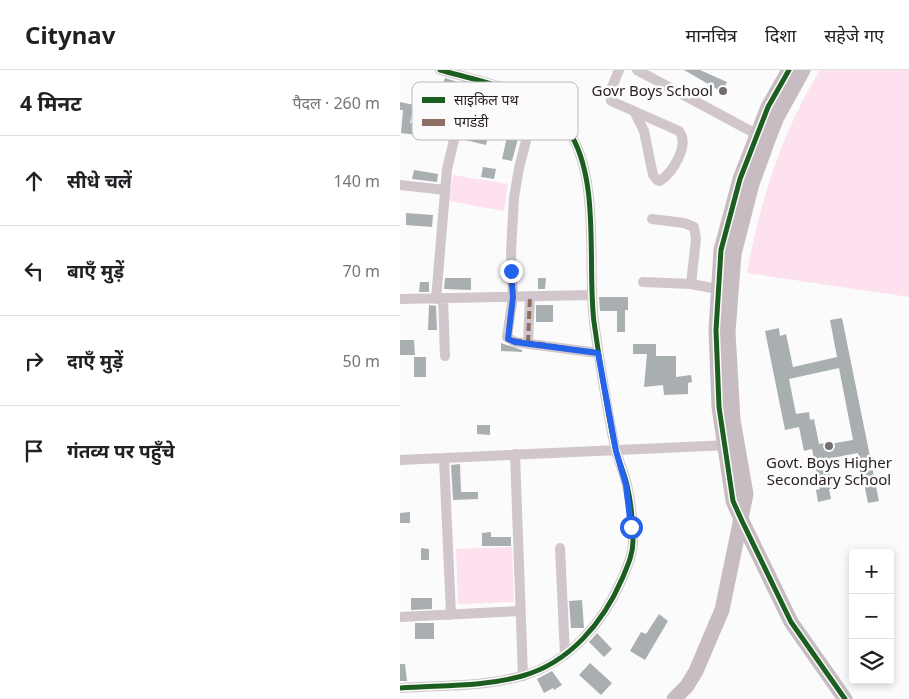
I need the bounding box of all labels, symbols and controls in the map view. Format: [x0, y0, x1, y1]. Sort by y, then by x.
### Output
text: Citynav [25, 18, 115, 51]
text: मानचित्र [686, 23, 737, 47]
text: दिशा [765, 23, 796, 47]
text: सहेजे गए [824, 23, 884, 47]
place label: Govr Boys School [592, 80, 713, 100]
legend [412, 82, 578, 140]
marker: Govr Boys School [717, 85, 729, 97]
text: 4 मिनट [20, 89, 82, 117]
text: साइकिल पथ [454, 90, 519, 109]
text: पैदल · 260 m [292, 92, 380, 114]
text: पगडंडी [454, 112, 489, 131]
icon: ahead [20, 167, 48, 195]
text: सीधे चलें [67, 168, 132, 194]
text: 140 m [333, 170, 380, 192]
icon: left [20, 257, 48, 285]
text: बाएँ मुड़ें [67, 258, 124, 284]
text: 70 m [343, 260, 380, 282]
route end [500, 260, 523, 283]
icon: right [20, 347, 48, 375]
text: दाएँ मुड़ें [67, 348, 123, 374]
text: 50 m [343, 350, 380, 372]
icon: arrive [20, 437, 48, 465]
text: गंतव्य पर पहुँचे [67, 438, 175, 464]
marker: Govt. Boys Higher Secondary School [823, 440, 835, 452]
place label: Govt. Boys Higher Secondary School [766, 452, 892, 489]
route start [620, 516, 643, 539]
map controls [849, 549, 894, 684]
button: + [849, 549, 894, 594]
button: − [849, 594, 894, 639]
button: layers [849, 639, 894, 684]

